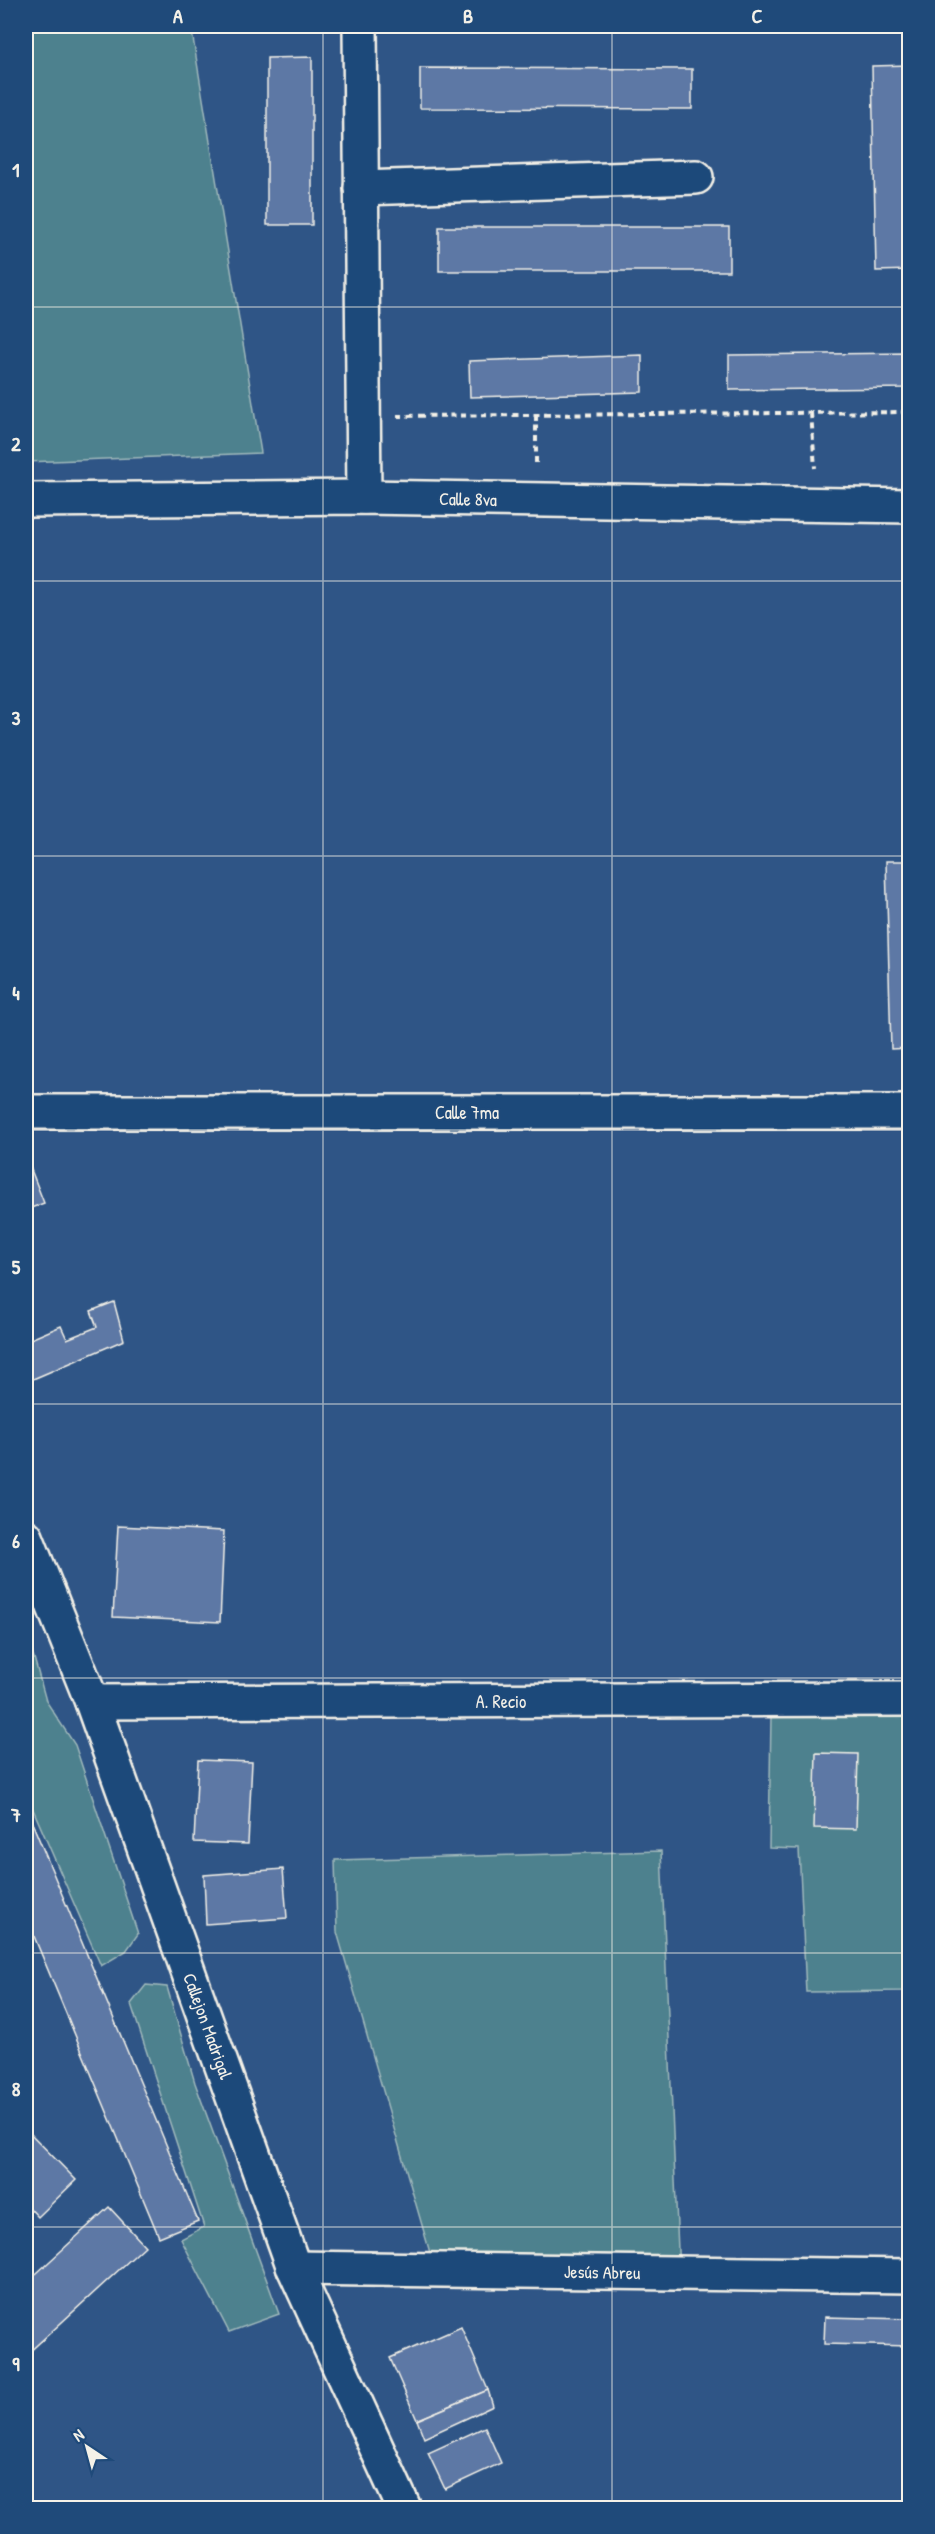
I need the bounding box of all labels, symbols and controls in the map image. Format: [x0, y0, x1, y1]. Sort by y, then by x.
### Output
text: A [173, 2, 183, 29]
text: B [463, 2, 473, 29]
text: C [752, 2, 763, 29]
text: 1 [12, 156, 20, 183]
text: 2 [11, 430, 21, 457]
street label: Calle 8va [439, 486, 497, 512]
text: 3 [12, 704, 21, 731]
text: 4 [12, 979, 20, 1006]
street label: Calle 7ma [435, 1100, 499, 1125]
text: 5 [12, 1253, 21, 1280]
text: 6 [12, 1527, 20, 1554]
street label: A. Recio [476, 1689, 526, 1714]
text: 7 [10, 1801, 21, 1828]
street label: Callejon Madrigal [177, 1969, 239, 2083]
text: 8 [12, 2075, 21, 2102]
street label: Jesús Abreu [564, 2259, 640, 2285]
text: 9 [12, 2350, 20, 2377]
north arrow [57, 2417, 117, 2477]
text: N [68, 2423, 88, 2446]

